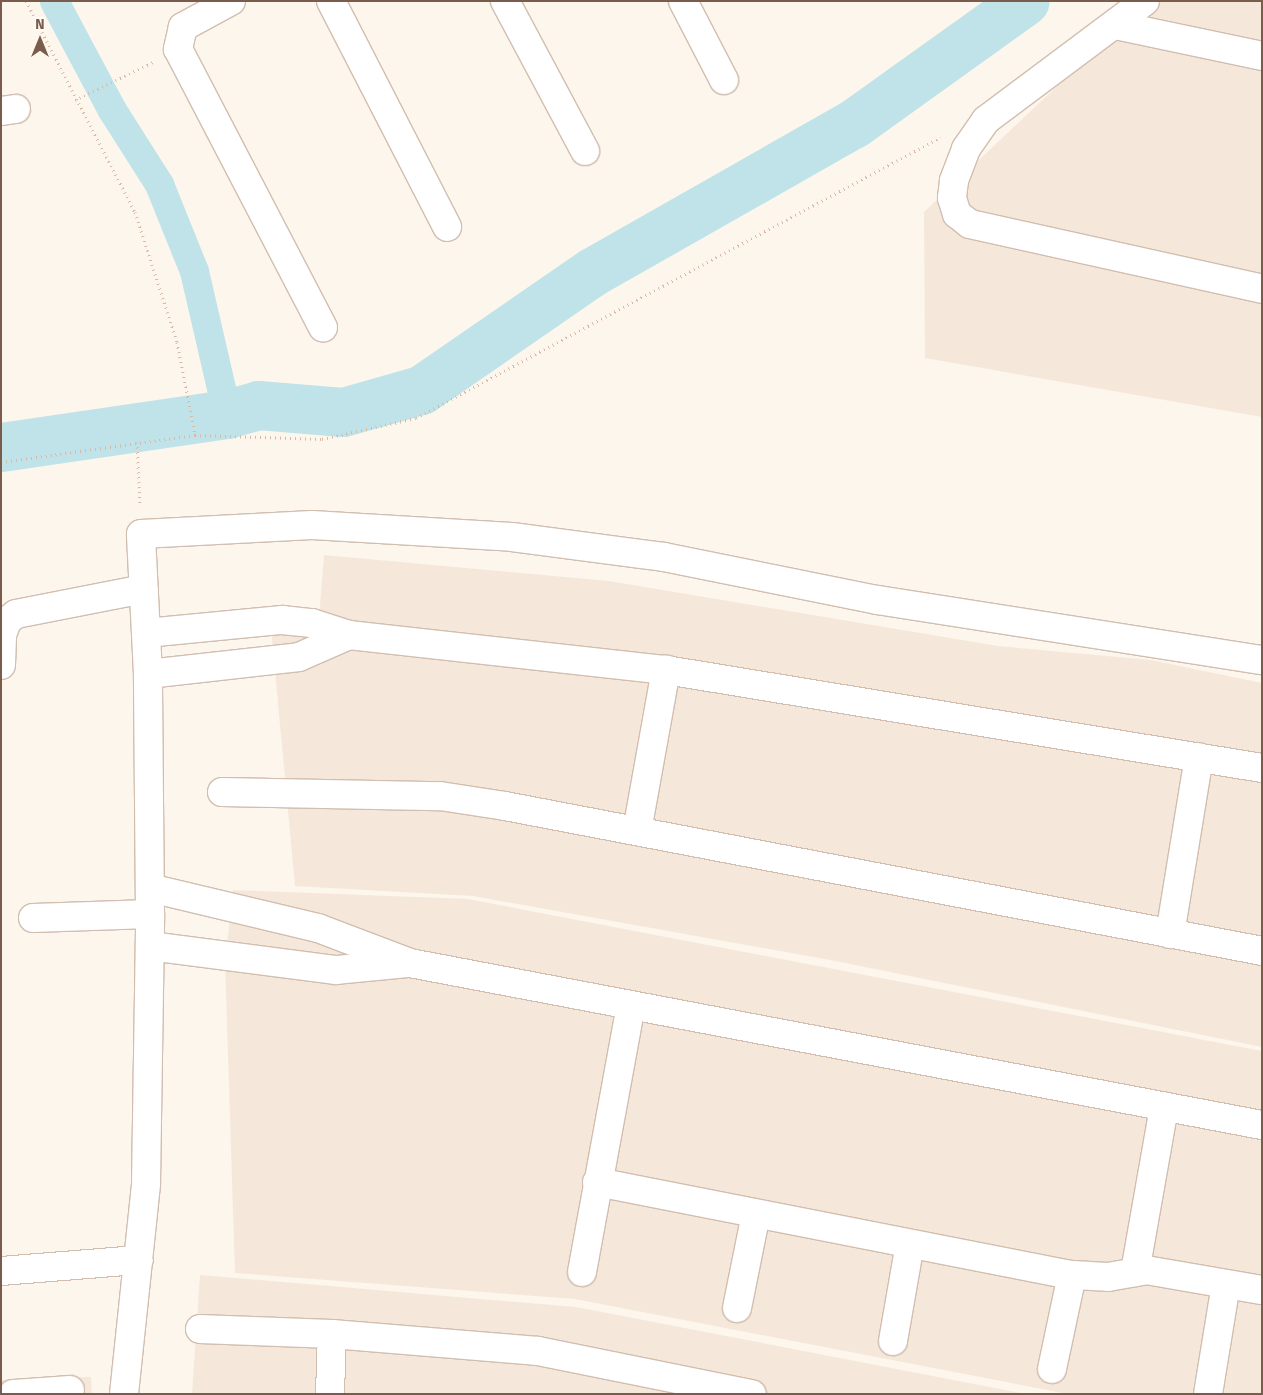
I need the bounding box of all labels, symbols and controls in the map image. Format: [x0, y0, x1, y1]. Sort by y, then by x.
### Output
north arrow [15, 15, 65, 65]
text: N [35, 16, 45, 33]

